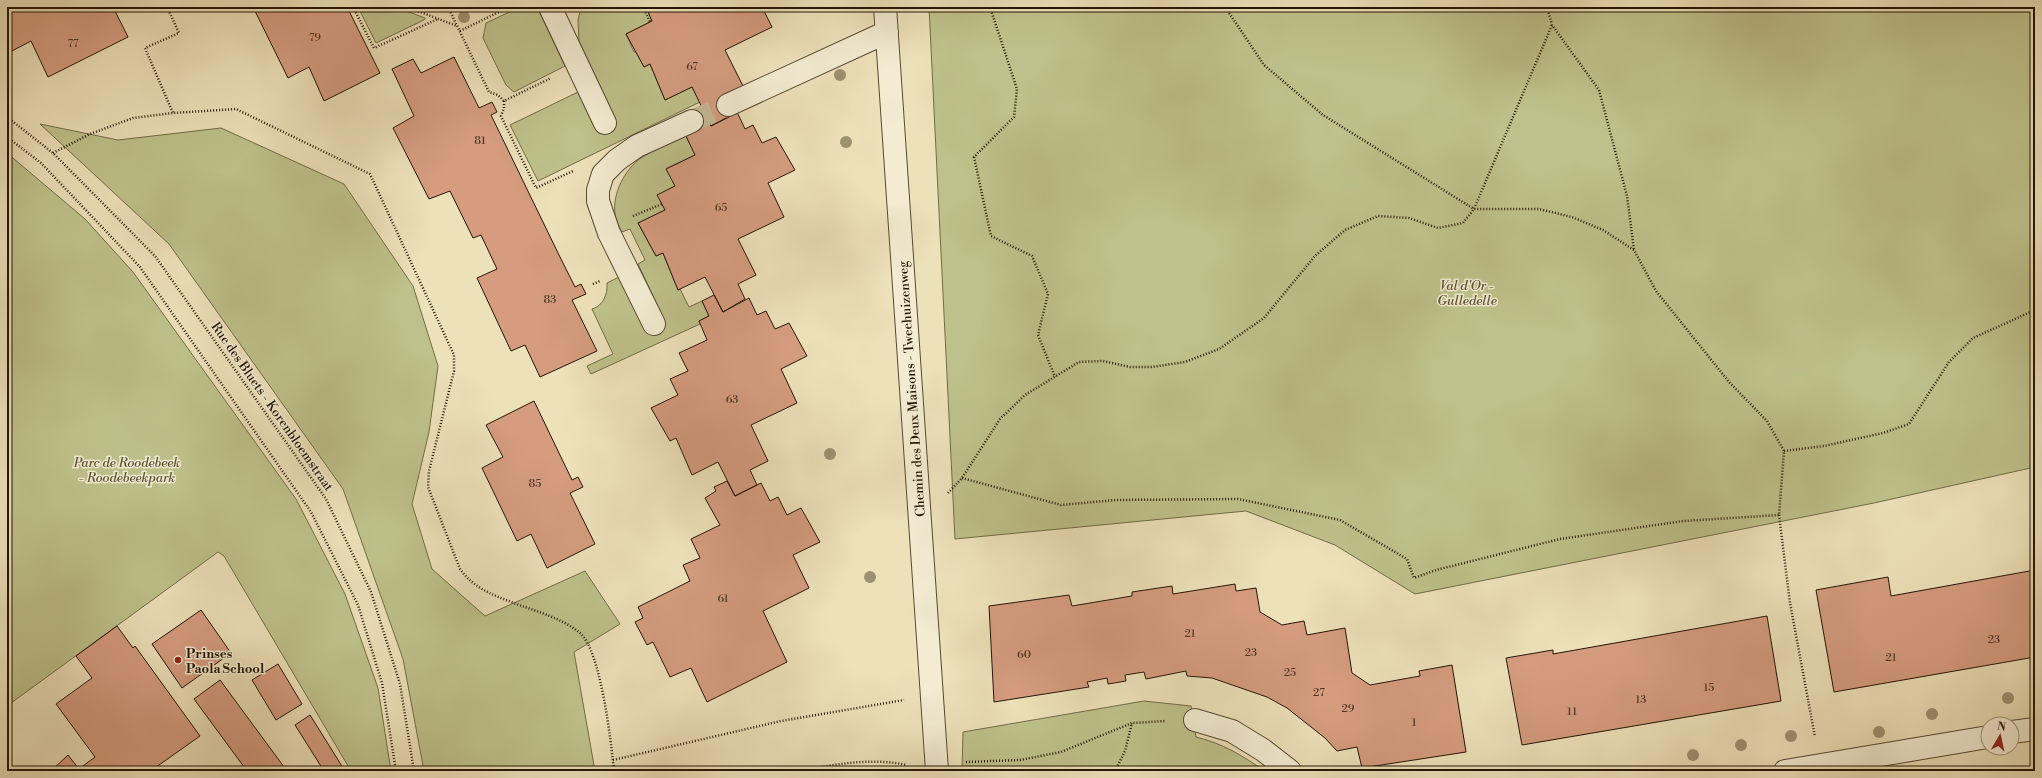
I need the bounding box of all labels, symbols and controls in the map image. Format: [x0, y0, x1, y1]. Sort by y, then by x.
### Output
house number: 79 [309, 31, 321, 45]
house number: 77 [67, 37, 79, 51]
house number: 67 [686, 60, 698, 74]
house number: 81 [474, 134, 486, 148]
house number: 65 [715, 201, 727, 215]
street label: Chemin des Deux Maisons - Tweehuizenweg [895, 260, 929, 517]
park label: Val d'Or - Gulledelle [1437, 278, 1497, 309]
house number: 83 [544, 293, 556, 307]
street label: Rue des Bluets - Korenbloemstraat [208, 319, 337, 494]
house number: 63 [726, 393, 738, 407]
park label: Parc de Roodebeek - Roodebeekpark [73, 455, 180, 486]
house number: 85 [529, 477, 541, 491]
house number: 61 [717, 592, 729, 606]
house number: 21 [1184, 627, 1196, 641]
house number: 23 [1988, 633, 2000, 647]
place label: Prinses Paola School [186, 646, 265, 677]
house number: 23 [1245, 646, 1257, 660]
house number: 60 [1017, 648, 1031, 662]
house number: 21 [1885, 651, 1897, 665]
marker: Prinses Paola School [173, 655, 183, 665]
house number: 25 [1284, 666, 1296, 680]
house number: 15 [1704, 681, 1714, 695]
house number: 27 [1313, 686, 1325, 700]
house number: 13 [1636, 693, 1646, 707]
house number: 29 [1342, 702, 1355, 716]
house number: 11 [1567, 705, 1577, 719]
house number: 1 [1412, 716, 1417, 730]
north arrow [1980, 716, 2020, 756]
text: N [1996, 720, 2007, 735]

